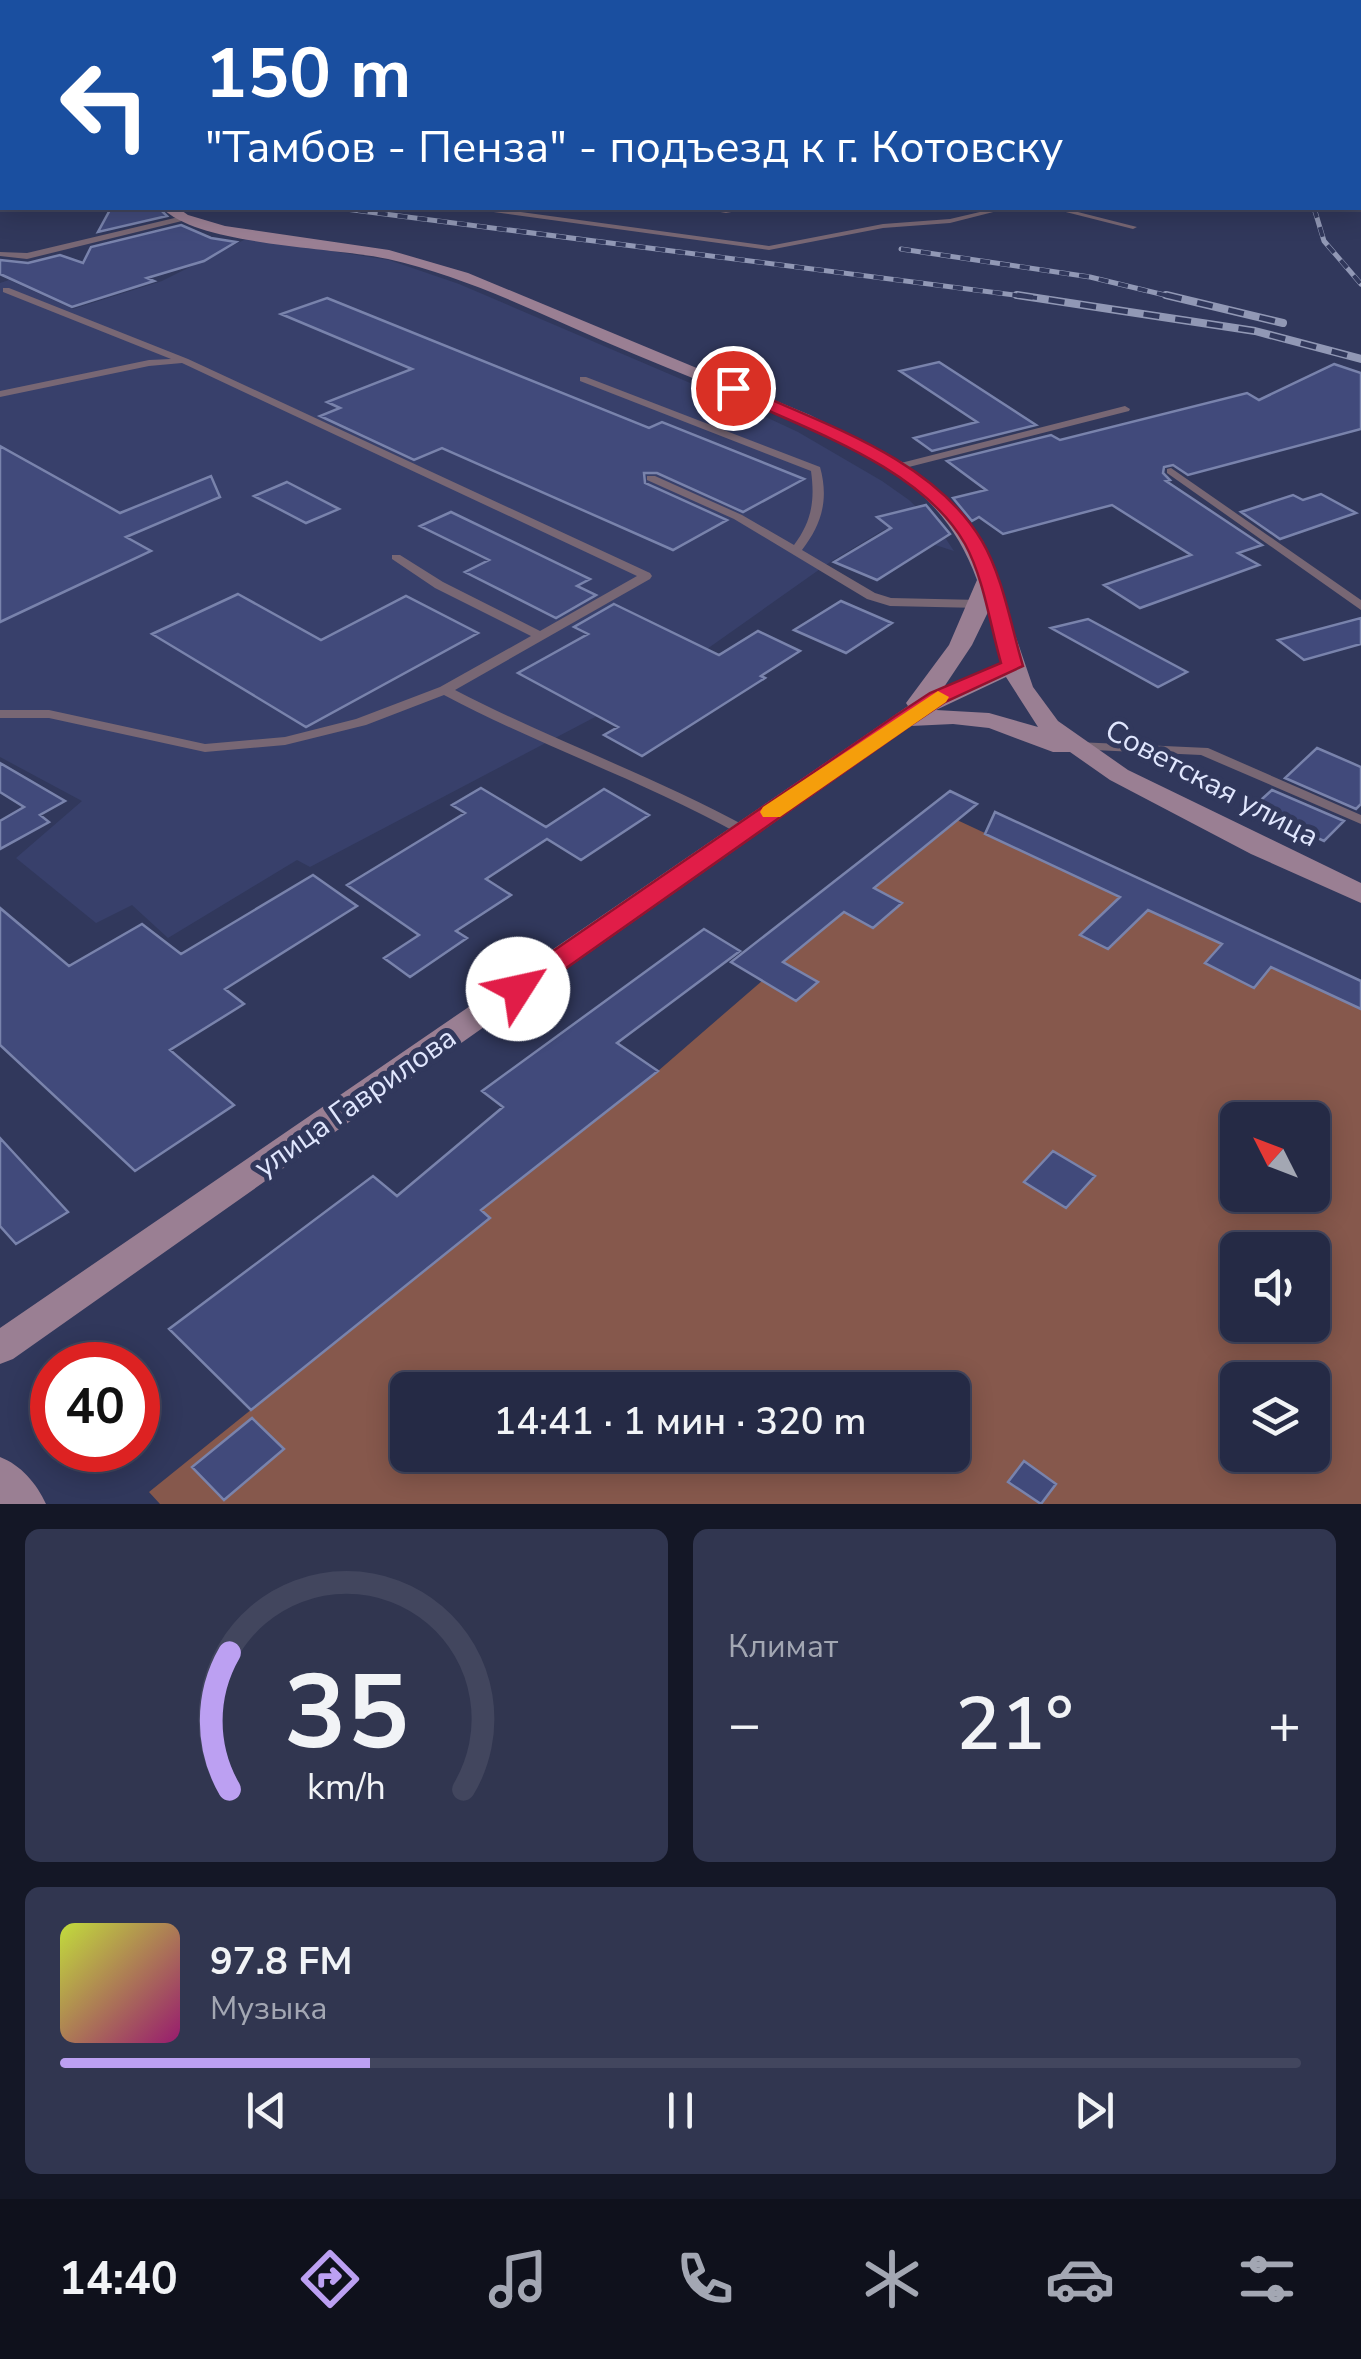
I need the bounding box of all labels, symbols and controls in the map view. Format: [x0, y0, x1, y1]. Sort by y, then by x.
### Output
text: 150 m [205, 26, 411, 122]
icon: left [40, 40, 170, 170]
text: "Тамбов - Пенза" - подъезд к г. Котовску [205, 117, 1063, 178]
pin [691, 346, 776, 431]
icon: arrive [706, 361, 761, 416]
street label: Советская улица [1098, 710, 1326, 857]
position arrow [466, 937, 570, 1041]
street label: улица Гаврилова [246, 1017, 465, 1188]
north arrow [1220, 1102, 1330, 1212]
map controls [1220, 1102, 1330, 1472]
button: sound [1220, 1232, 1330, 1342]
speed limit sign: 40 [30, 1342, 160, 1472]
button: layers [1220, 1362, 1330, 1472]
text: 14:41 · 1 мин · 320 m [494, 1396, 866, 1447]
text: Климат [728, 1625, 838, 1668]
text: 35 [284, 1642, 409, 1784]
text: 21° [955, 1673, 1074, 1775]
text: − [728, 1687, 761, 1762]
text: + [1268, 1687, 1301, 1762]
text: km/h [307, 1763, 386, 1812]
text: 97.8 FM [210, 1936, 352, 1987]
text: Музыка [210, 1987, 327, 2030]
icon: previous [239, 2083, 294, 2138]
icon: pause [653, 2083, 708, 2138]
icon: next [1067, 2083, 1122, 2138]
icon: directions [295, 2244, 365, 2314]
icon: music [483, 2244, 553, 2314]
icon: phone [670, 2244, 740, 2314]
icon: climate [857, 2244, 927, 2314]
icon: car [1045, 2244, 1115, 2314]
icon: filters [1232, 2244, 1302, 2314]
text: 14:40 [59, 2249, 178, 2310]

